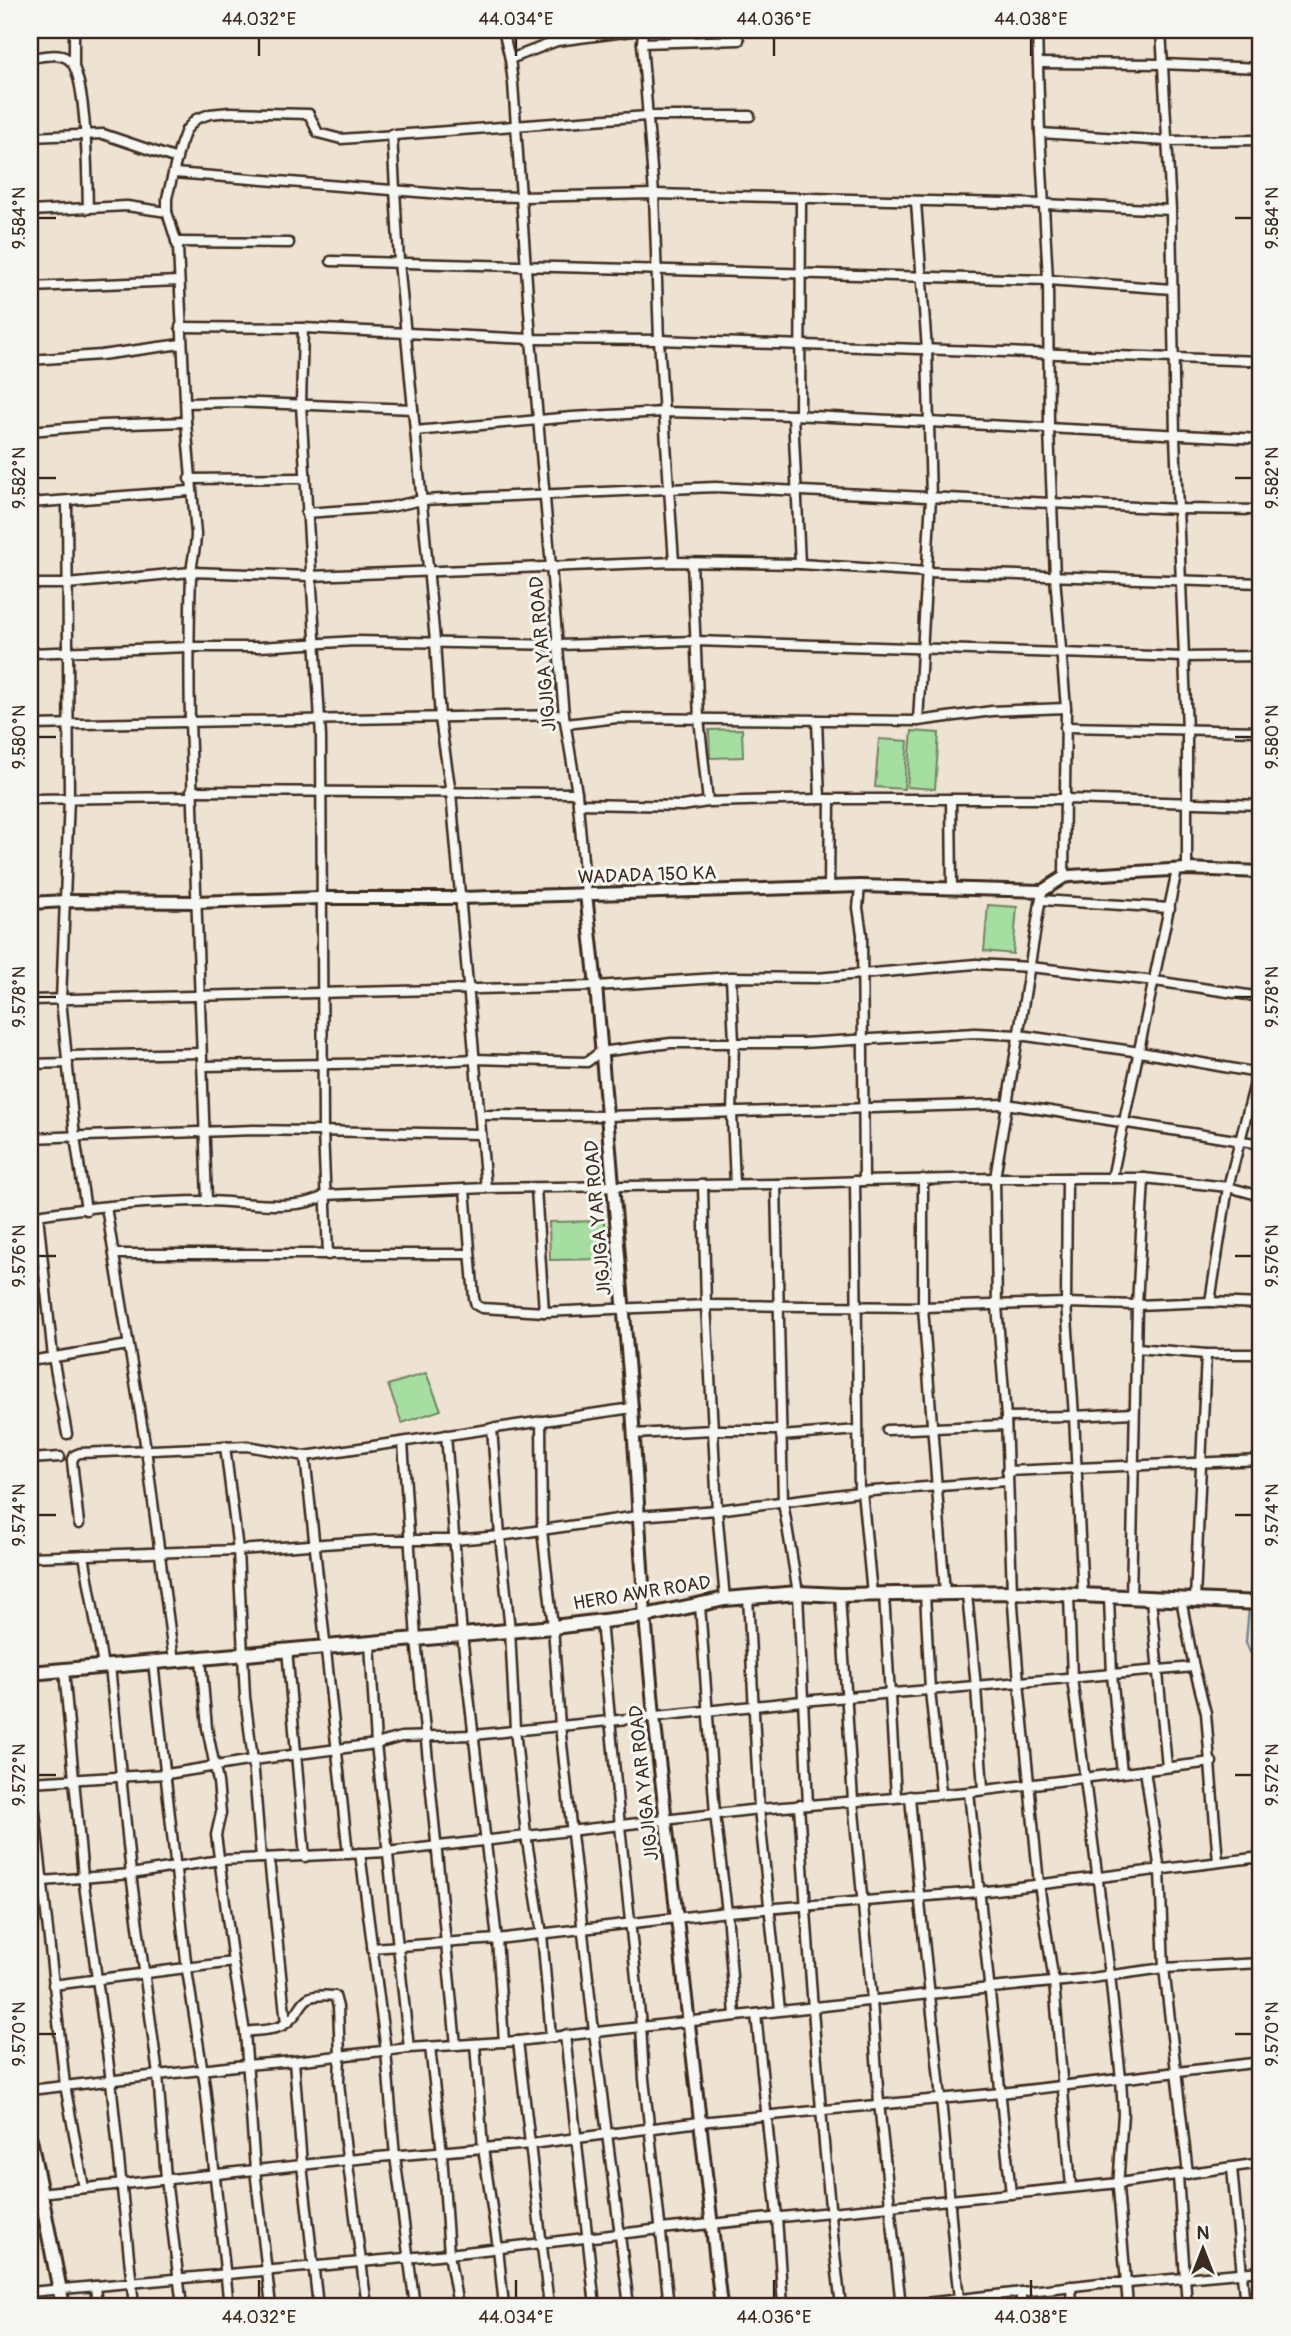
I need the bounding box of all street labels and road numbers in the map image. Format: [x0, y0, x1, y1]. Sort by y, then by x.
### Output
street label: JIGJIGA YAR ROAD [524, 575, 562, 733]
street label: WADADA 150 KA [577, 861, 717, 889]
street label: JIGJIGA YAR ROAD [579, 1139, 617, 1297]
street label: HERO AWR ROAD [572, 1570, 713, 1616]
street label: JIGJIGA YAR ROAD [624, 1704, 664, 1862]

